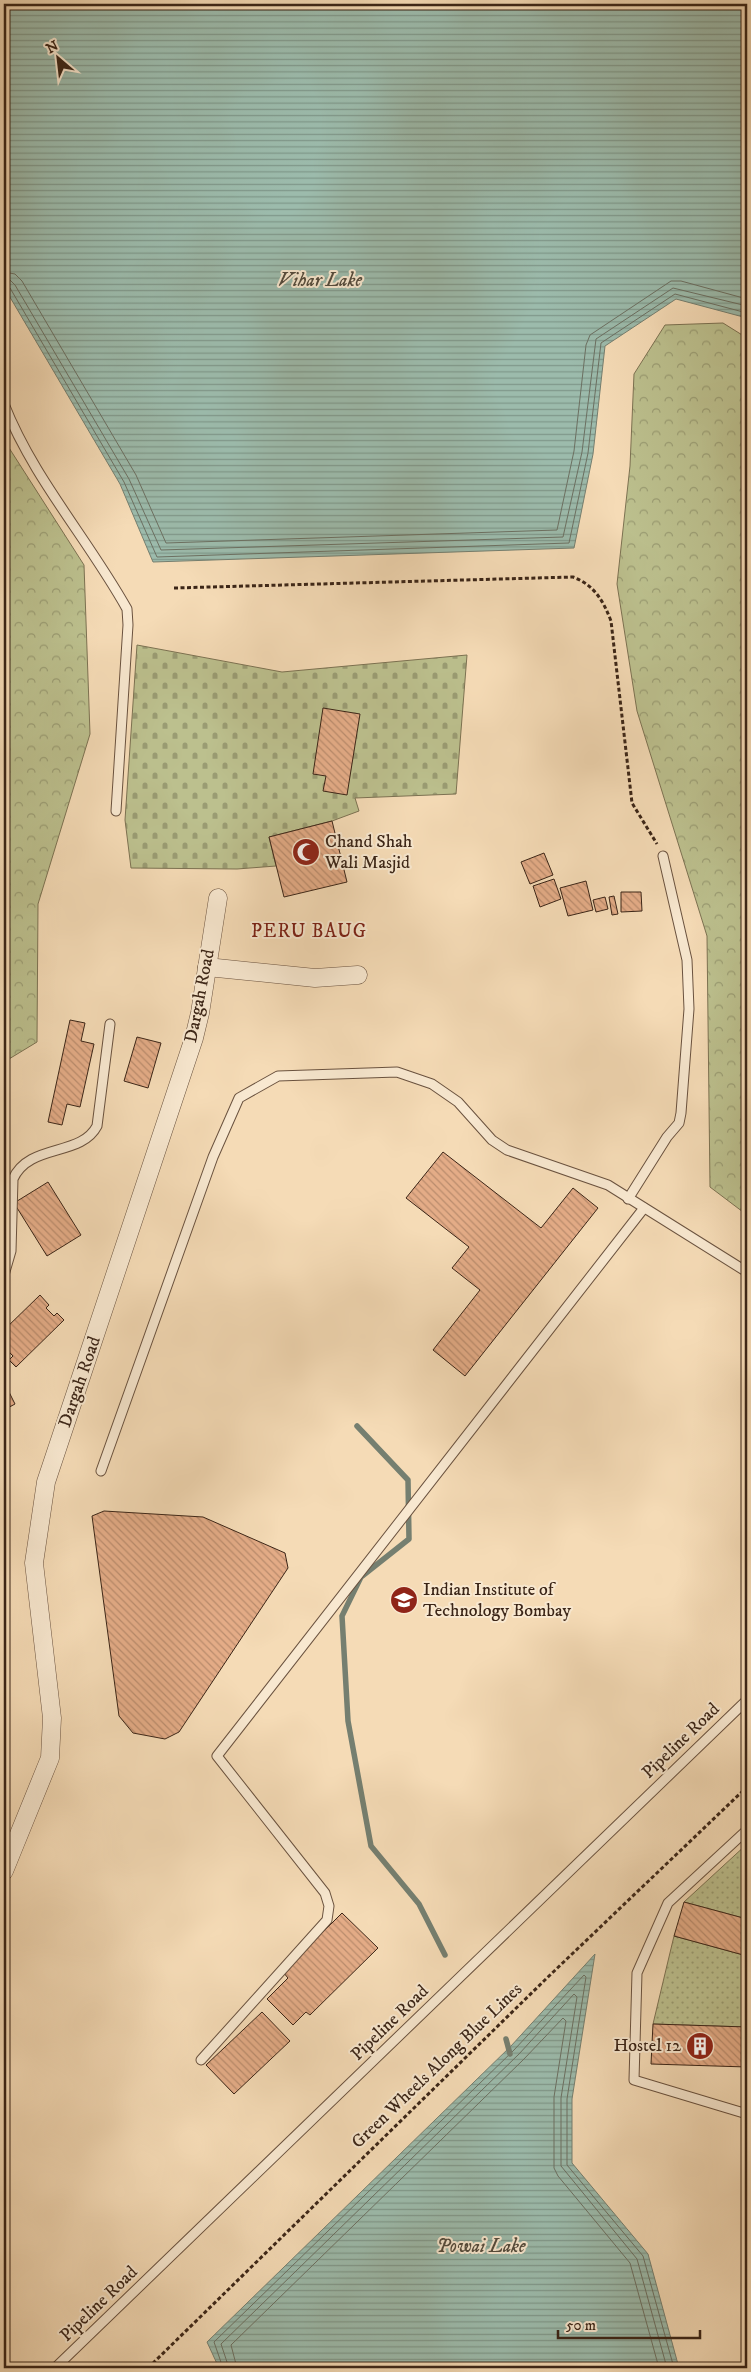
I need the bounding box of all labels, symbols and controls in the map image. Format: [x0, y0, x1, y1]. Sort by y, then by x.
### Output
north arrow [32, 32, 82, 82]
text: N [43, 37, 62, 58]
water label: Vihar Lake [278, 269, 363, 292]
place label: Chand Shah Wali Masjid [324, 831, 413, 874]
mosque icon: Chand Shah Wali Masjid [291, 837, 321, 867]
district label: PERU BAUG [251, 920, 367, 943]
street label: Dargah Road [180, 947, 220, 1045]
street label: Dargah Road [54, 1334, 106, 1430]
place label: Indian Institute of Technology Bombay [423, 1579, 572, 1622]
school or university icon: Indian Institute of Technology Bombay [389, 1585, 419, 1615]
street label: Pipeline Road [638, 1699, 724, 1783]
street label: Green Wheels Along Blue Lines [347, 1979, 527, 2153]
street label: Pipeline Road [347, 1981, 433, 2065]
building icon: Hostel 12 [685, 2031, 715, 2061]
place label: Hostel 12 [613, 2035, 681, 2057]
water label: Powai Lake [436, 2235, 526, 2258]
street label: Pipeline Road [56, 2262, 142, 2346]
scale bar [558, 2307, 701, 2339]
text: 50 m [566, 2316, 596, 2335]

